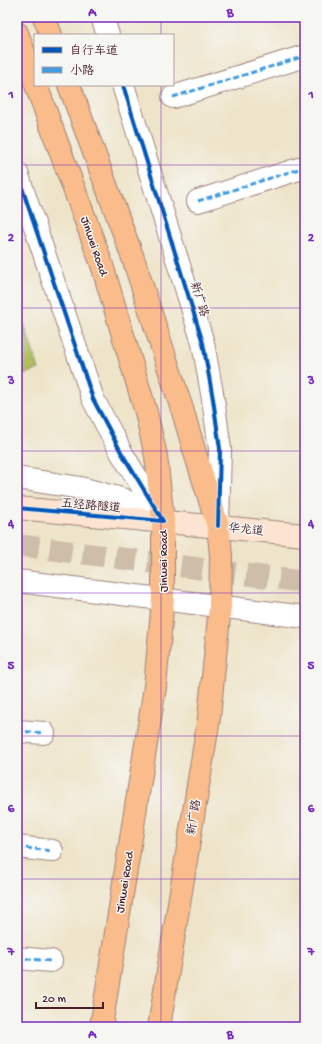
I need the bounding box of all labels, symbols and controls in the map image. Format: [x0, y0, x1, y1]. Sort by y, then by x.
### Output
text: A [87, 6, 97, 21]
text: B [226, 6, 235, 21]
legend [34, 34, 174, 86]
text: 自行车道 [70, 44, 118, 59]
text: 小路 [70, 64, 94, 79]
text: 1 [7, 88, 14, 103]
text: 1 [307, 88, 314, 103]
street label: Jinwei Road [76, 215, 110, 279]
text: 2 [8, 231, 15, 246]
text: 2 [308, 231, 315, 246]
street label: 新广路 [186, 280, 211, 319]
text: 3 [7, 374, 15, 389]
text: 3 [307, 374, 315, 389]
street label: 五经路隧道 [60, 496, 121, 517]
text: 4 [7, 517, 15, 532]
text: 4 [307, 517, 315, 532]
street label: 华龙道 [227, 521, 265, 540]
street label: Jinwei Road [158, 529, 172, 592]
text: 5 [8, 659, 15, 674]
text: 5 [308, 659, 315, 674]
street label: 新广路 [184, 798, 205, 836]
text: 6 [8, 802, 15, 817]
text: 6 [308, 802, 315, 817]
street label: Jinwei Road [114, 850, 138, 914]
text: 7 [7, 945, 16, 960]
text: 7 [307, 945, 316, 960]
scale bar [36, 984, 103, 1010]
text: 20 m [42, 993, 67, 1007]
text: A [87, 1028, 97, 1043]
text: B [226, 1028, 235, 1043]

